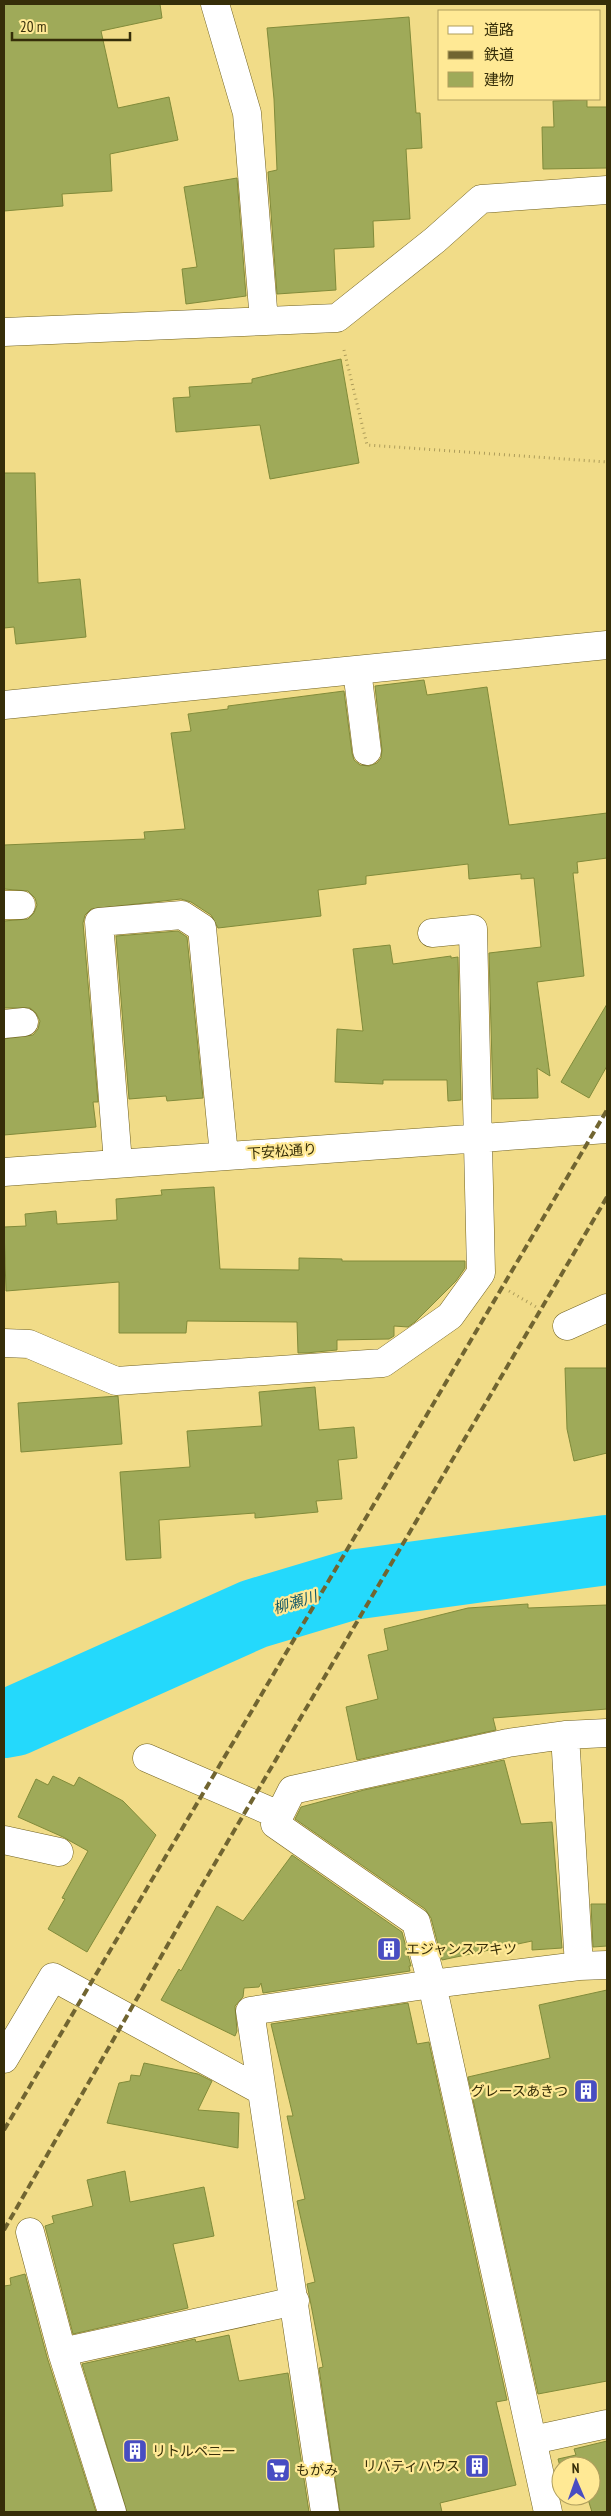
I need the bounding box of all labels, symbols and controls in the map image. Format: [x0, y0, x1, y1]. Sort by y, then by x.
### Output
scale bar [12, 10, 130, 42]
legend [438, 10, 601, 100]
text: 20 m [20, 17, 46, 36]
text: 道路 [484, 20, 514, 39]
text: 鉄道 [484, 45, 514, 64]
text: 建物 [484, 70, 514, 89]
street label: 下安松通り [246, 1140, 318, 1162]
water label: 柳瀬川 [271, 1586, 321, 1618]
building icon: エジャンスアキツ [376, 1936, 402, 1962]
place label: エジャンスアキツ [406, 1940, 517, 1958]
building icon: グレースあきつ [573, 2078, 599, 2104]
place label: グレースあきつ [471, 2082, 568, 2100]
building icon: リトルペニー [122, 2438, 148, 2464]
place label: リトルペニー [152, 2442, 236, 2460]
building icon: リバティハウス [464, 2453, 490, 2479]
north arrow [551, 2456, 601, 2506]
supermarket icon: もがみ [265, 2457, 291, 2483]
place label: リバティハウス [363, 2457, 460, 2475]
text: N [571, 2459, 580, 2477]
place label: もがみ [296, 2461, 338, 2479]

